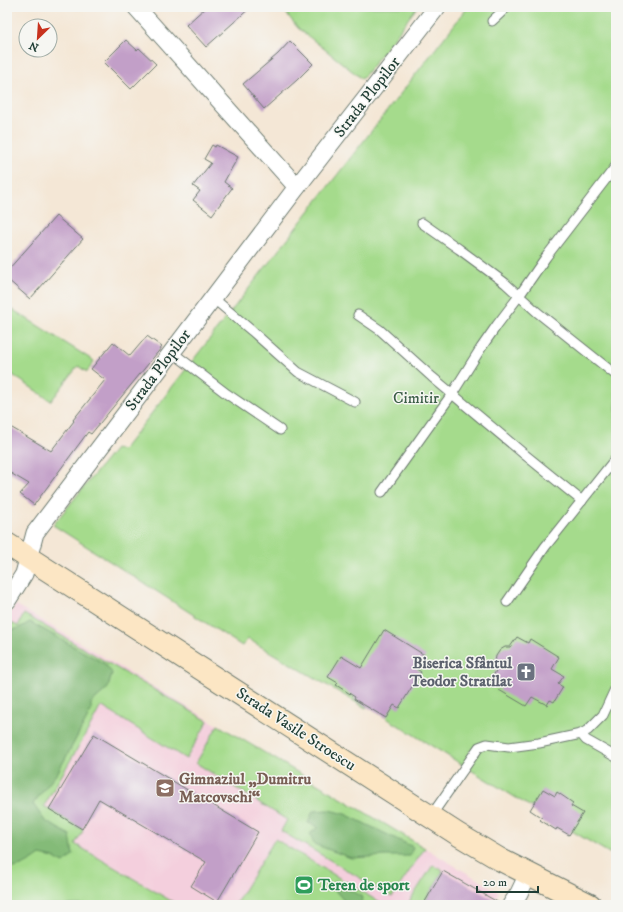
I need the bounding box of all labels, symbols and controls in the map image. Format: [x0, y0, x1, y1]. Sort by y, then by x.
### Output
north arrow [18, 18, 58, 58]
text: N [27, 38, 41, 54]
street label: Strada Plopilor [329, 53, 405, 141]
street label: Strada Plopilor [121, 325, 195, 415]
park label: Cimitir [393, 388, 439, 408]
place label: Biserica Sfântul Teodor Stratilat [409, 653, 513, 691]
church icon: Biserica Sfântul Teodor Stratilat [515, 661, 537, 683]
street label: Strada Vasile Stroescu [232, 683, 360, 775]
place label: Gimnaziul „Dumitru Matcovschi“ [179, 769, 311, 807]
school or university icon: Gimnaziul „Dumitru Matcovschi“ [154, 777, 176, 799]
scale bar [477, 868, 538, 894]
sports icon: Teren de sport [293, 874, 315, 896]
place label: Teren de sport [317, 875, 411, 895]
text: 20 m [483, 875, 507, 890]

